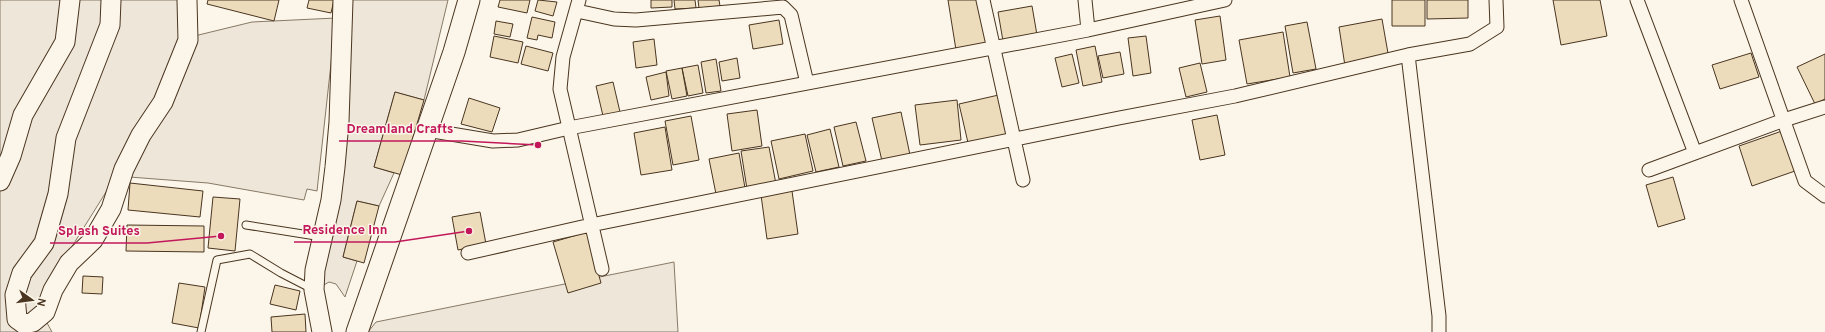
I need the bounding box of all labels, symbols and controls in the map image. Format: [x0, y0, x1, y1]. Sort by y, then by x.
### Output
callout: Dreamland Crafts [339, 116, 462, 141]
text: Dreamland Crafts [346, 122, 454, 138]
callout: Residence Inn [294, 217, 395, 242]
callout: Splash Suites [50, 218, 147, 243]
text: Residence Inn [302, 223, 388, 239]
text: Splash Suites [58, 224, 140, 240]
north arrow [12, 280, 52, 320]
text: N [33, 297, 48, 308]

